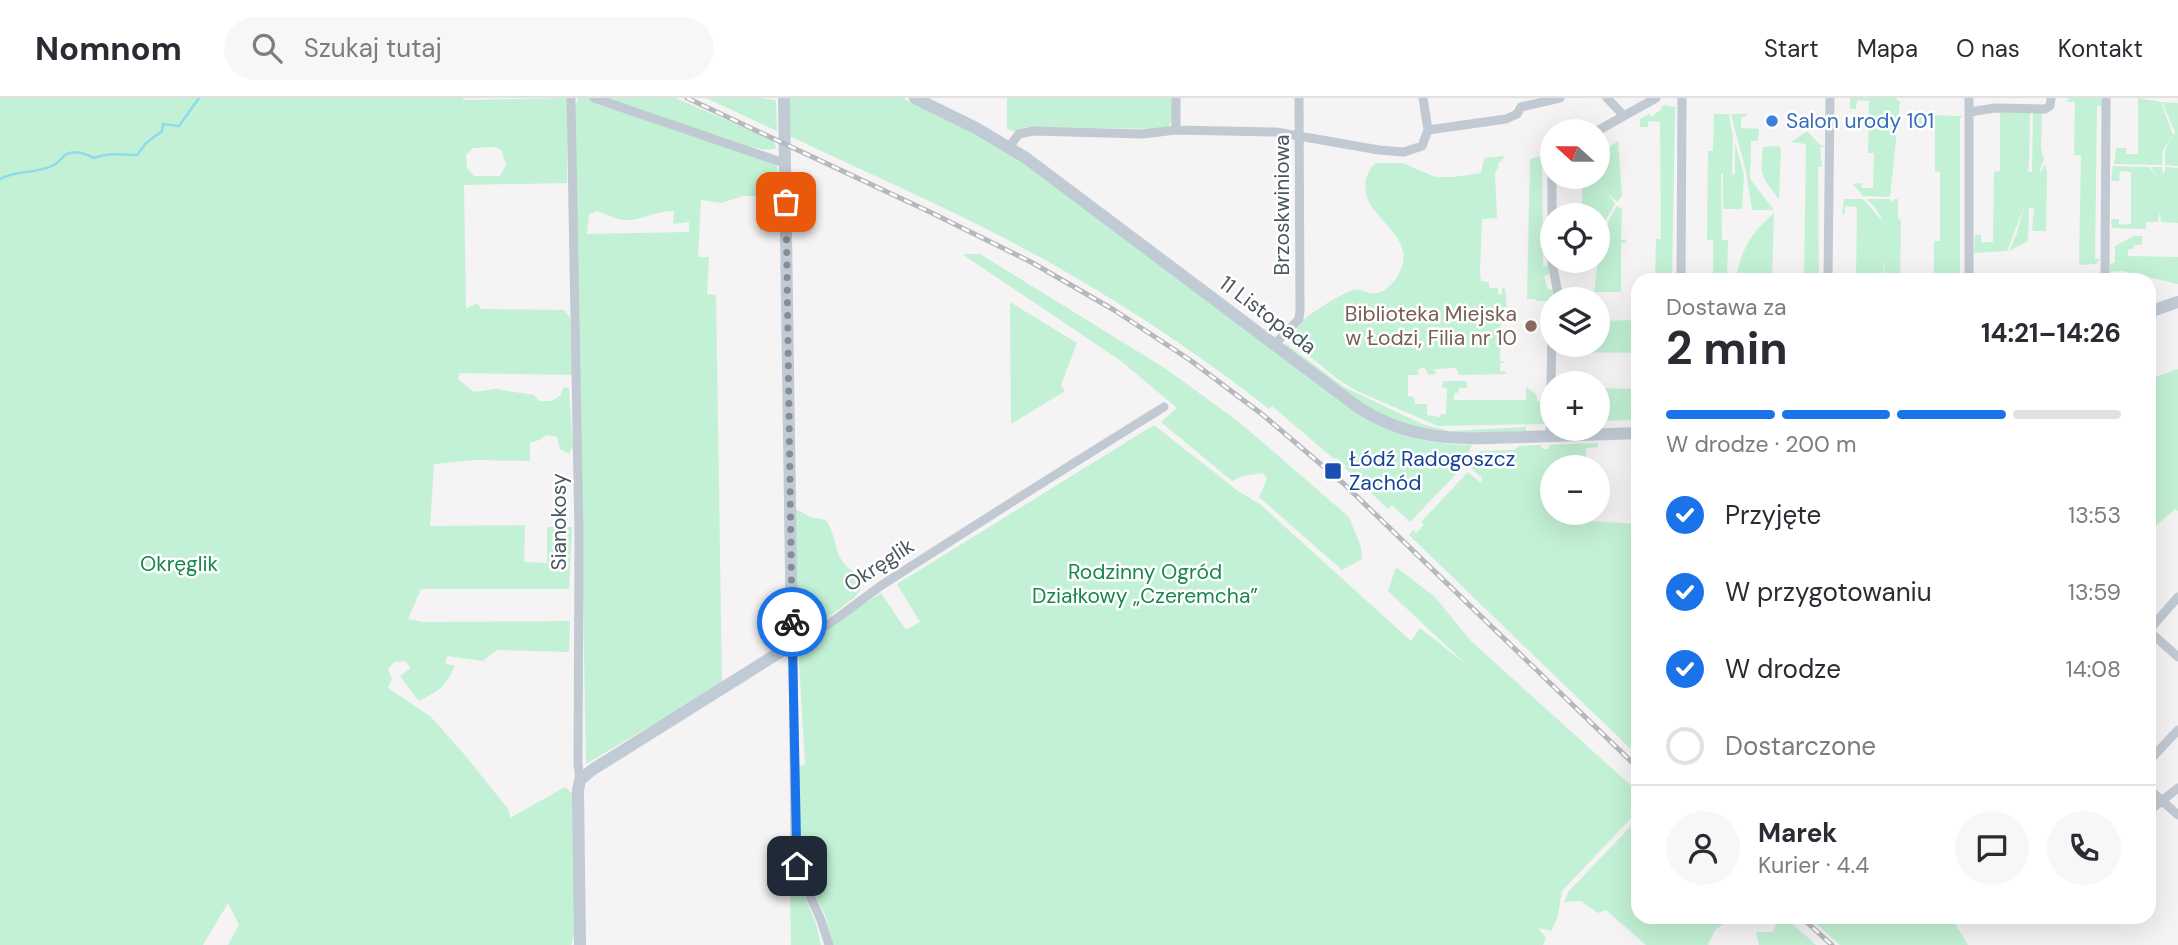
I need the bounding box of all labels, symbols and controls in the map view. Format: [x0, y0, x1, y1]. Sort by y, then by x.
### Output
search box [224, 17, 714, 80]
text: Nomnom [35, 27, 182, 70]
icon: search [248, 29, 286, 67]
text: Szukaj tutaj [304, 31, 442, 65]
text: Start [1764, 33, 1819, 64]
text: Mapa [1857, 33, 1918, 64]
text: O nas [1956, 33, 2020, 64]
text: Kontakt [2058, 33, 2143, 64]
place label: Salon urody 101 [1786, 107, 1934, 135]
marker: Salon urody 101 [1764, 113, 1780, 129]
north arrow [1540, 119, 1610, 189]
map controls [1540, 119, 1610, 525]
street label: Brzoskwiniowa [1268, 135, 1296, 275]
pin [756, 172, 816, 232]
icon: bag [767, 183, 805, 221]
button: locate [1540, 203, 1610, 273]
street label: 11 Listopada [1214, 269, 1322, 361]
button: layers [1540, 287, 1610, 357]
text: Dostawa za [1666, 292, 1787, 322]
place label: Biblioteka Miejska w Łodzi, Filia nr 10 [1345, 300, 1517, 352]
text: 14:21–14:26 [1981, 316, 2121, 350]
marker: Biblioteka Miejska w Łodzi, Filia nr 10 [1523, 318, 1539, 334]
text: 2 min [1666, 318, 1788, 378]
button: + [1540, 371, 1610, 441]
text: W drodze · 200 m [1666, 429, 1856, 459]
place label: Łódź Radogoszcz Zachód [1349, 445, 1515, 497]
button: − [1540, 455, 1610, 525]
marker: Łódź Radogoszcz Zachód [1323, 461, 1343, 481]
street label: Sianokosy [545, 473, 573, 571]
icon: check [1666, 496, 1704, 534]
text: Przyjęte [1725, 498, 1821, 532]
text: 13:53 [2068, 500, 2121, 530]
street label: Okręglik [839, 532, 920, 598]
park label: Okręglik [140, 550, 218, 578]
park label: Rodzinny Ogród Działkowy „Czeremcha” [1032, 558, 1258, 610]
icon: check [1666, 573, 1704, 611]
text: W przygotowaniu [1725, 575, 1932, 609]
text: 13:59 [2068, 577, 2121, 607]
courier [757, 587, 827, 657]
icon: bike [773, 603, 811, 641]
icon: check [1666, 650, 1704, 688]
text: W drodze [1725, 652, 1841, 686]
text: 14:08 [2066, 654, 2121, 684]
text: Dostarczone [1725, 729, 1876, 763]
button: person [1666, 811, 1740, 885]
button: chat [1955, 811, 2029, 885]
button: phone [2047, 811, 2121, 885]
text: Marek [1758, 816, 1837, 850]
pin [767, 836, 827, 896]
icon: home [778, 847, 816, 885]
text: Kurier · 4.4 [1758, 850, 1869, 880]

